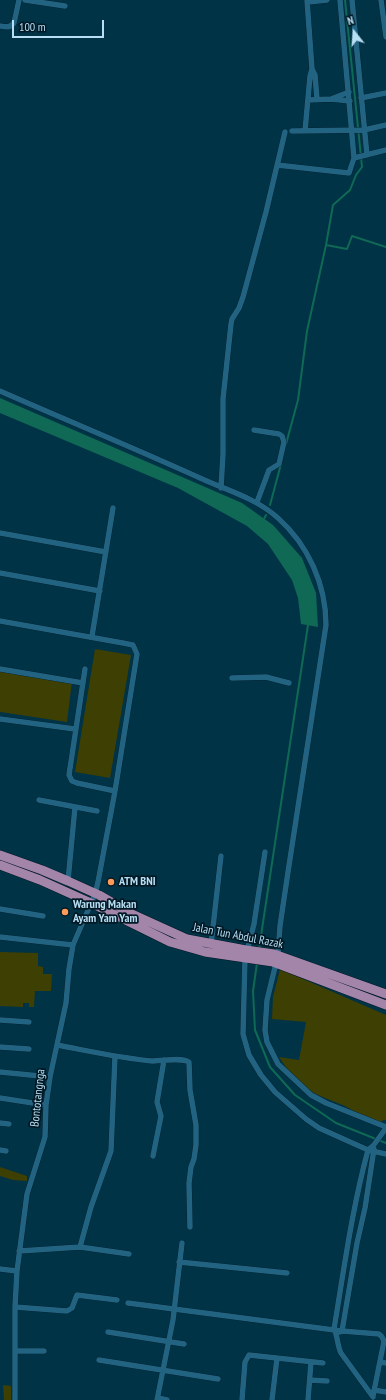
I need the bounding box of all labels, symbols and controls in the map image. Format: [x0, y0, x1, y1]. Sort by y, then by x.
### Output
scale bar [14, 12, 106, 38]
north arrow [334, 12, 374, 52]
text: N [346, 13, 355, 28]
text: 100 m [19, 19, 46, 34]
place label: ATM BNI [119, 875, 156, 889]
marker: ATM BNI [106, 877, 116, 887]
place label: Warung Makan Ayam Yam Yam [73, 898, 137, 926]
marker: Warung Makan Ayam Yam Yam [60, 907, 70, 917]
street label: Jalan Tun Abdul Razak [192, 920, 284, 952]
street label: Bontotangnga [28, 1068, 48, 1128]

